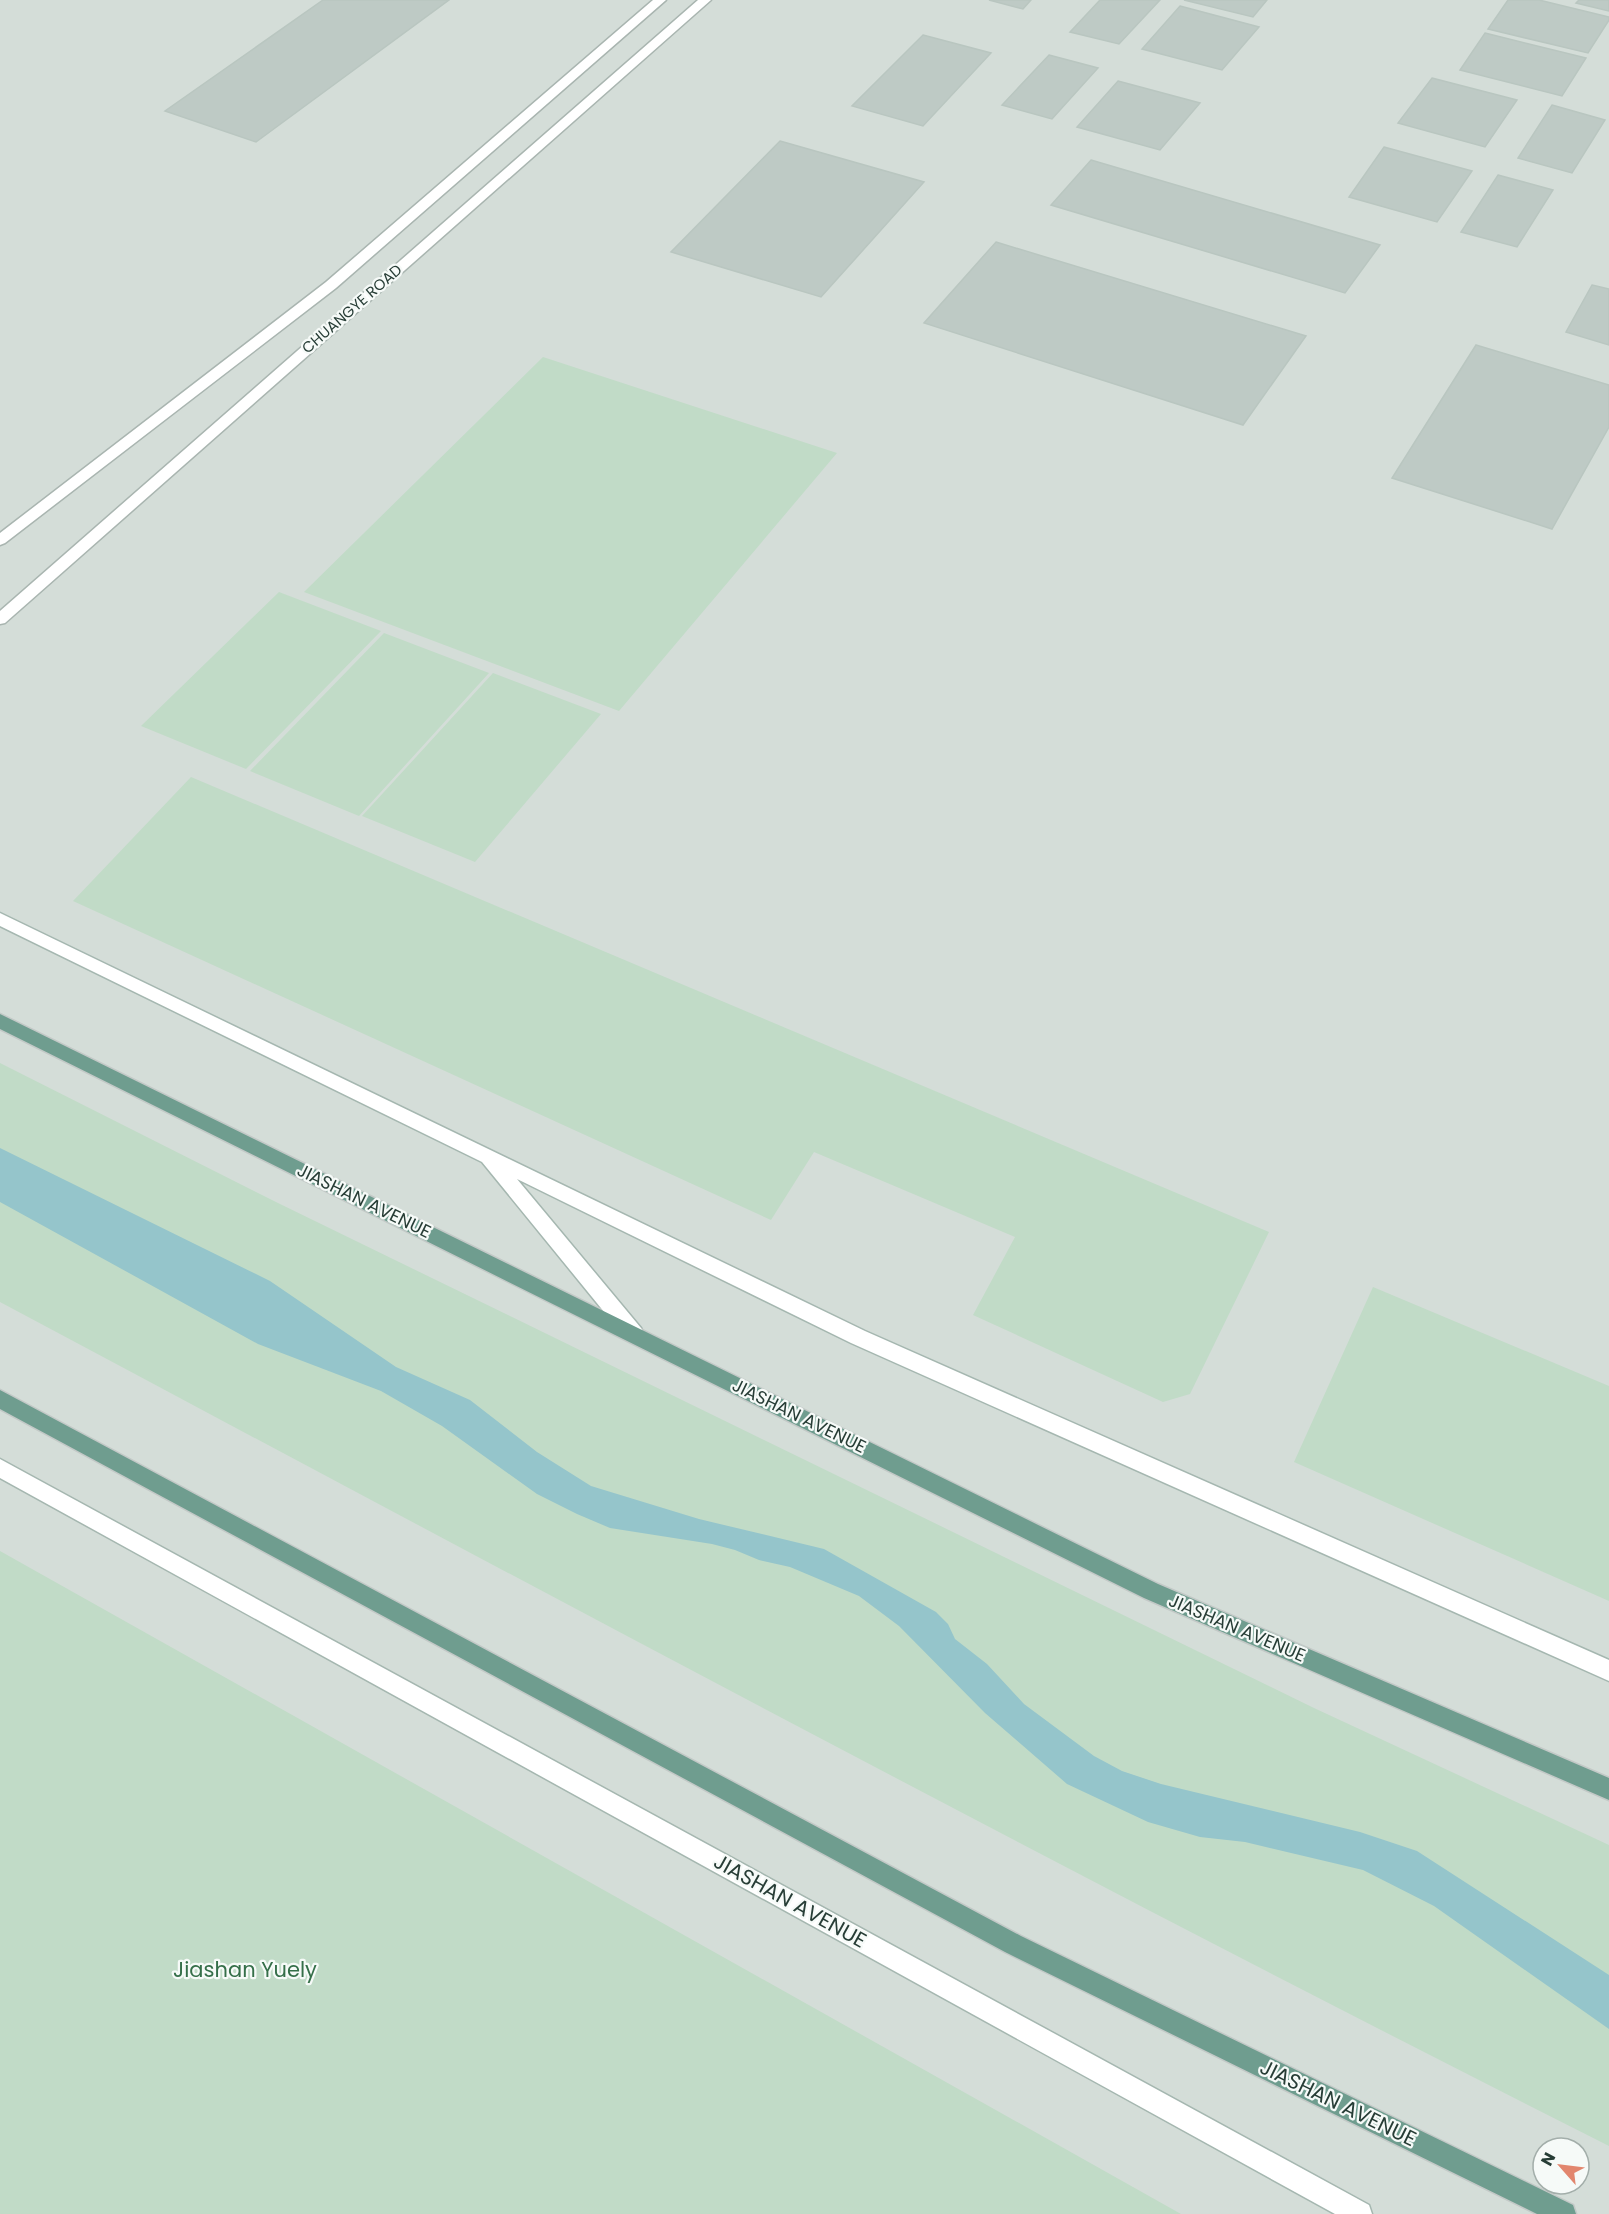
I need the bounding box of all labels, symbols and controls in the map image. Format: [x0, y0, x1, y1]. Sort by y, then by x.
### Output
street label: CHUANGYE ROAD [297, 259, 406, 358]
street label: JIASHAN AVENUE [293, 1157, 435, 1244]
street label: JIASHAN AVENUE [728, 1372, 870, 1459]
street label: JIASHAN AVENUE [1165, 1587, 1309, 1668]
street label: JIASHAN AVENUE [709, 1847, 872, 1955]
park label: Jiashan Yuely [173, 1955, 317, 1984]
street label: JIASHAN AVENUE [1255, 2052, 1421, 2153]
north arrow [1531, 2136, 1591, 2196]
text: N [1535, 2148, 1561, 2170]

